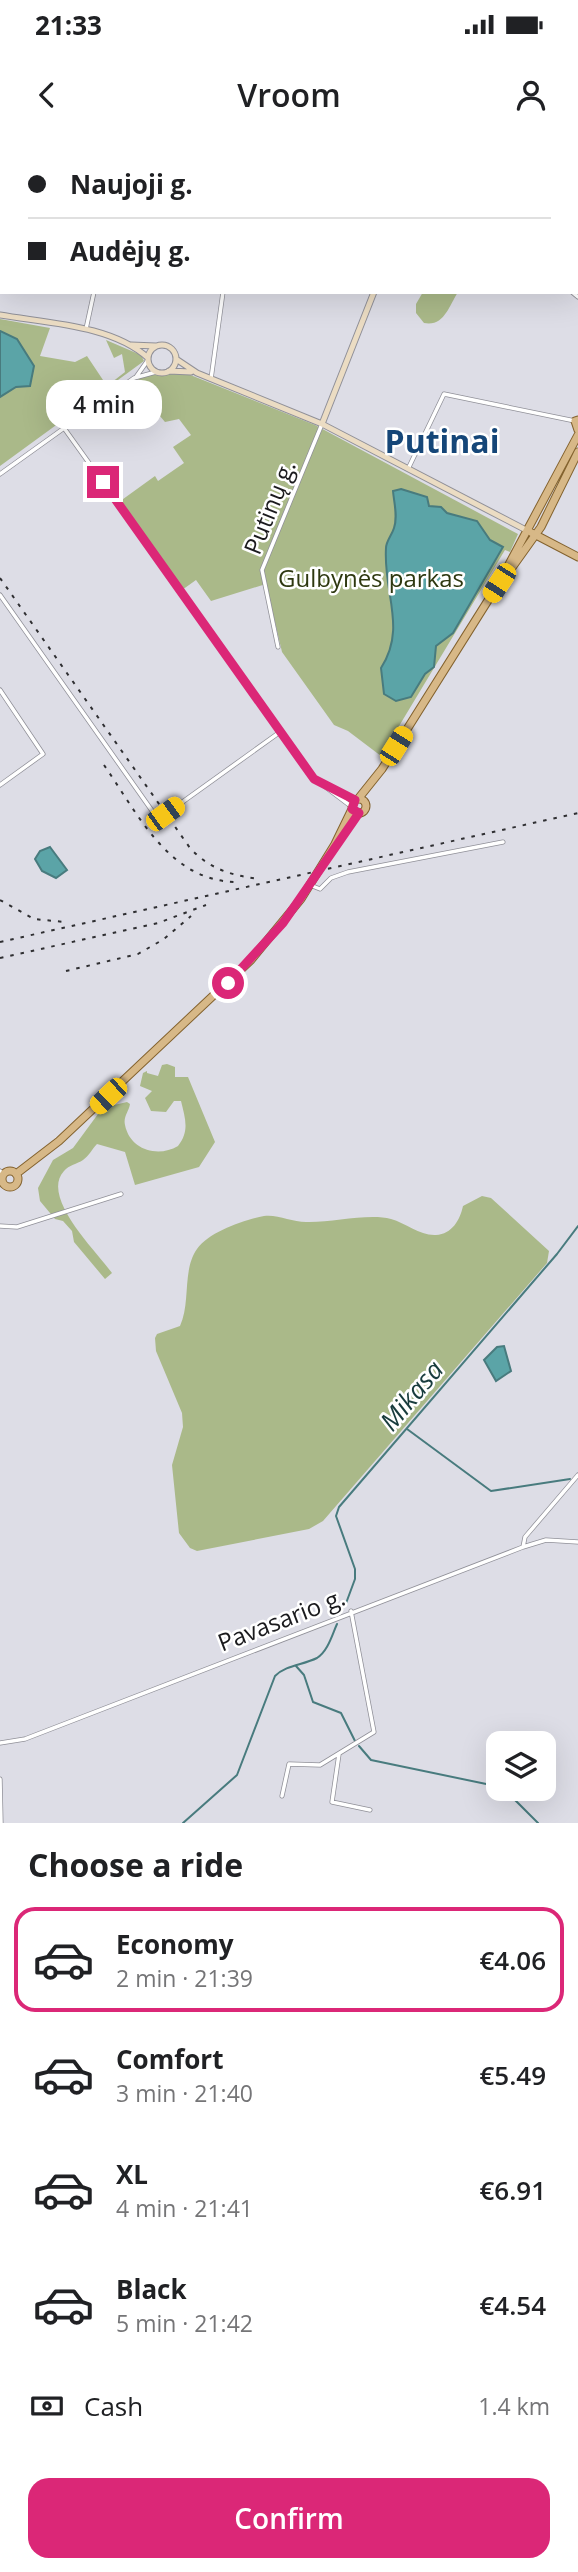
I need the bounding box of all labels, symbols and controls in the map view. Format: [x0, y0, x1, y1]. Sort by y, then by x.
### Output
text: 21:33 [35, 7, 102, 43]
text: Vroom [237, 73, 341, 116]
icon: back [28, 76, 66, 114]
icon: person [512, 76, 550, 114]
text: Naujoji g. [70, 166, 193, 202]
text: Audėjų g. [70, 233, 191, 269]
callout: 4 min [45, 380, 161, 430]
text: 4 min [73, 388, 135, 420]
district label: Putinai [385, 419, 499, 462]
street label: Putinų g. [235, 455, 303, 559]
route end [87, 466, 119, 498]
car [479, 560, 520, 606]
park label: Gulbynės parkas [278, 561, 464, 594]
car [376, 723, 417, 769]
car [142, 793, 189, 835]
route start [212, 967, 244, 999]
car [86, 1074, 131, 1118]
water label: Mikasa [371, 1352, 451, 1438]
street label: Pavasario g. [213, 1580, 349, 1658]
map controls [486, 1731, 556, 1801]
button: layers [486, 1731, 556, 1801]
text: Choose a ride [28, 1843, 243, 1886]
text: Economy [116, 1926, 234, 1962]
icon: car [32, 1928, 95, 1991]
text: €4.06 [479, 1942, 546, 1978]
text: 2 min · 21:39 [116, 1962, 253, 1994]
text: Comfort [116, 2041, 223, 2077]
icon: car [32, 2043, 95, 2106]
text: €5.49 [479, 2057, 546, 2093]
text: 3 min · 21:40 [116, 2077, 253, 2109]
text: XL [116, 2156, 148, 2192]
icon: car [32, 2158, 95, 2221]
text: €6.91 [479, 2172, 546, 2208]
text: 4 min · 21:41 [116, 2192, 253, 2224]
text: Black [116, 2271, 187, 2307]
icon: car [32, 2273, 95, 2336]
text: €4.54 [479, 2287, 546, 2323]
text: 5 min · 21:42 [116, 2307, 253, 2339]
icon: cash [28, 2387, 66, 2425]
text: Cash [84, 2388, 143, 2424]
text: 1.4 km [478, 2390, 550, 2422]
button: Confirm [28, 2478, 550, 2558]

